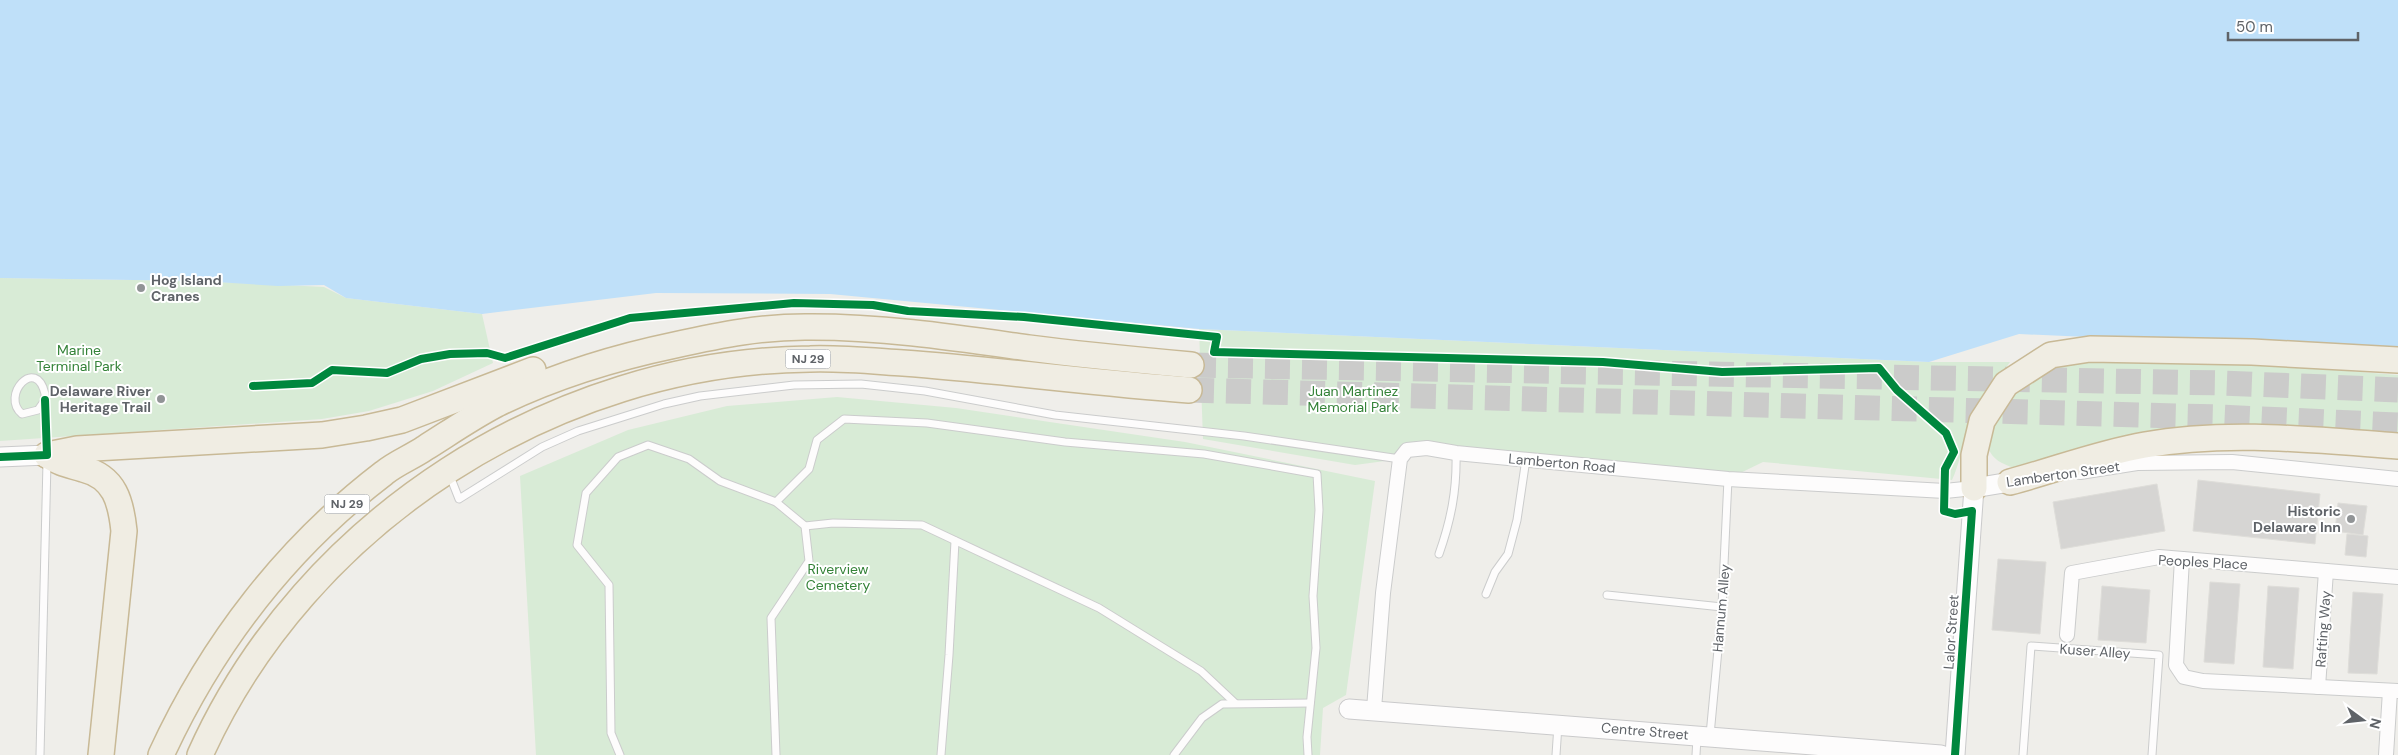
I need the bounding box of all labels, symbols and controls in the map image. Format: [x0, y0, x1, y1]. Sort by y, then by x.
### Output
scale bar [2228, 10, 2358, 42]
text: 50 m [2236, 17, 2273, 37]
place label: Hog Island Cranes [151, 271, 222, 305]
marker: Hog Island Cranes [135, 282, 147, 294]
park label: Marine Terminal Park [36, 341, 122, 375]
road number: NJ 29 [786, 349, 830, 368]
place label: Delaware River Heritage Trail [50, 382, 151, 416]
park label: Juan Martinez Memorial Park [1307, 382, 1399, 416]
marker: Delaware River Heritage Trail [155, 393, 167, 405]
street label: Lamberton Road [1508, 449, 1616, 477]
street label: Lamberton Street [2005, 457, 2121, 491]
road number: NJ 29 [324, 494, 370, 514]
place label: Historic Delaware Inn [2253, 502, 2341, 536]
marker: Historic Delaware Inn [2345, 513, 2357, 525]
street label: Peoples Place [2158, 551, 2248, 573]
park label: Riverview Cemetery [806, 560, 870, 594]
street label: Hannum Alley [1708, 563, 1734, 653]
street label: Rafting Way [2311, 590, 2335, 668]
street label: Lalor Street [1939, 594, 1963, 670]
street label: Kuser Alley [2059, 640, 2131, 662]
north arrow [2338, 695, 2388, 745]
text: N [2366, 716, 2386, 731]
street label: Centre Street [1600, 718, 1690, 744]

